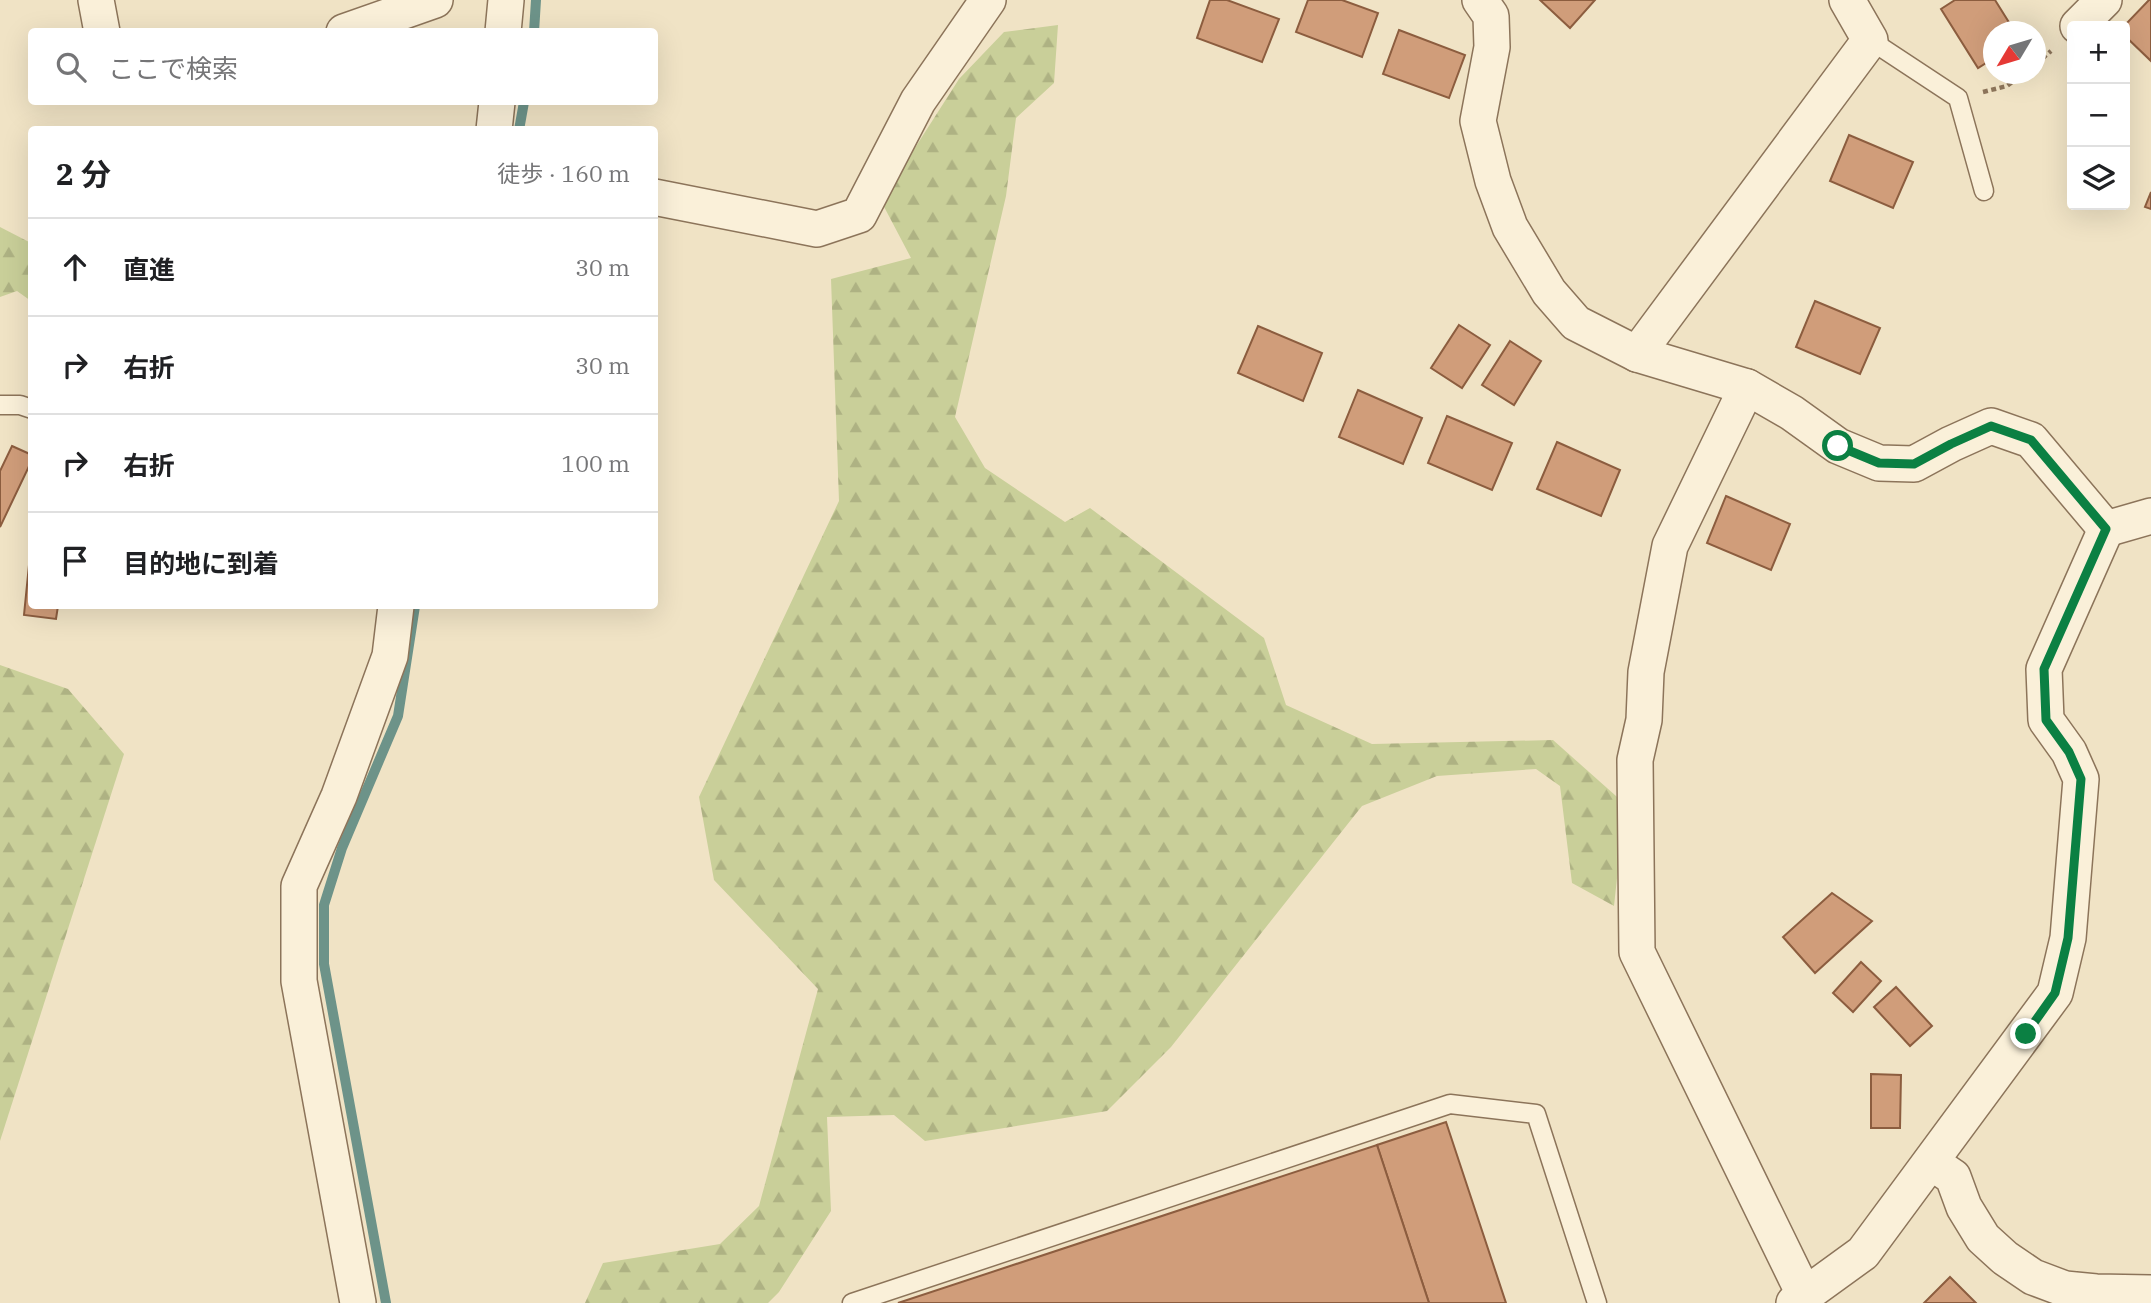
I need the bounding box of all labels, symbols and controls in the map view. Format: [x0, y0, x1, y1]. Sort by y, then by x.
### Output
north arrow [1983, 21, 2046, 84]
map controls [2067, 21, 2130, 210]
button: + [2067, 21, 2130, 84]
search box [28, 28, 658, 105]
icon: search [52, 48, 90, 86]
text: ここで検索 [108, 51, 238, 85]
button: − [2067, 84, 2130, 147]
button: layers [2067, 147, 2130, 210]
text: 2 分 [56, 154, 111, 193]
text: 徒歩 · 160 m [497, 158, 630, 188]
icon: ahead [56, 248, 94, 286]
text: 直進 [123, 252, 175, 286]
text: 30 m [575, 252, 630, 282]
icon: right [56, 346, 94, 384]
text: 右折 [123, 350, 175, 384]
text: 30 m [575, 350, 630, 380]
route start [1822, 430, 1853, 461]
icon: right [56, 444, 94, 482]
text: 右折 [123, 448, 175, 482]
text: 100 m [561, 448, 630, 478]
icon: arrive [56, 542, 94, 580]
text: 目的地に到着 [123, 546, 279, 580]
route end [2010, 1018, 2041, 1049]

